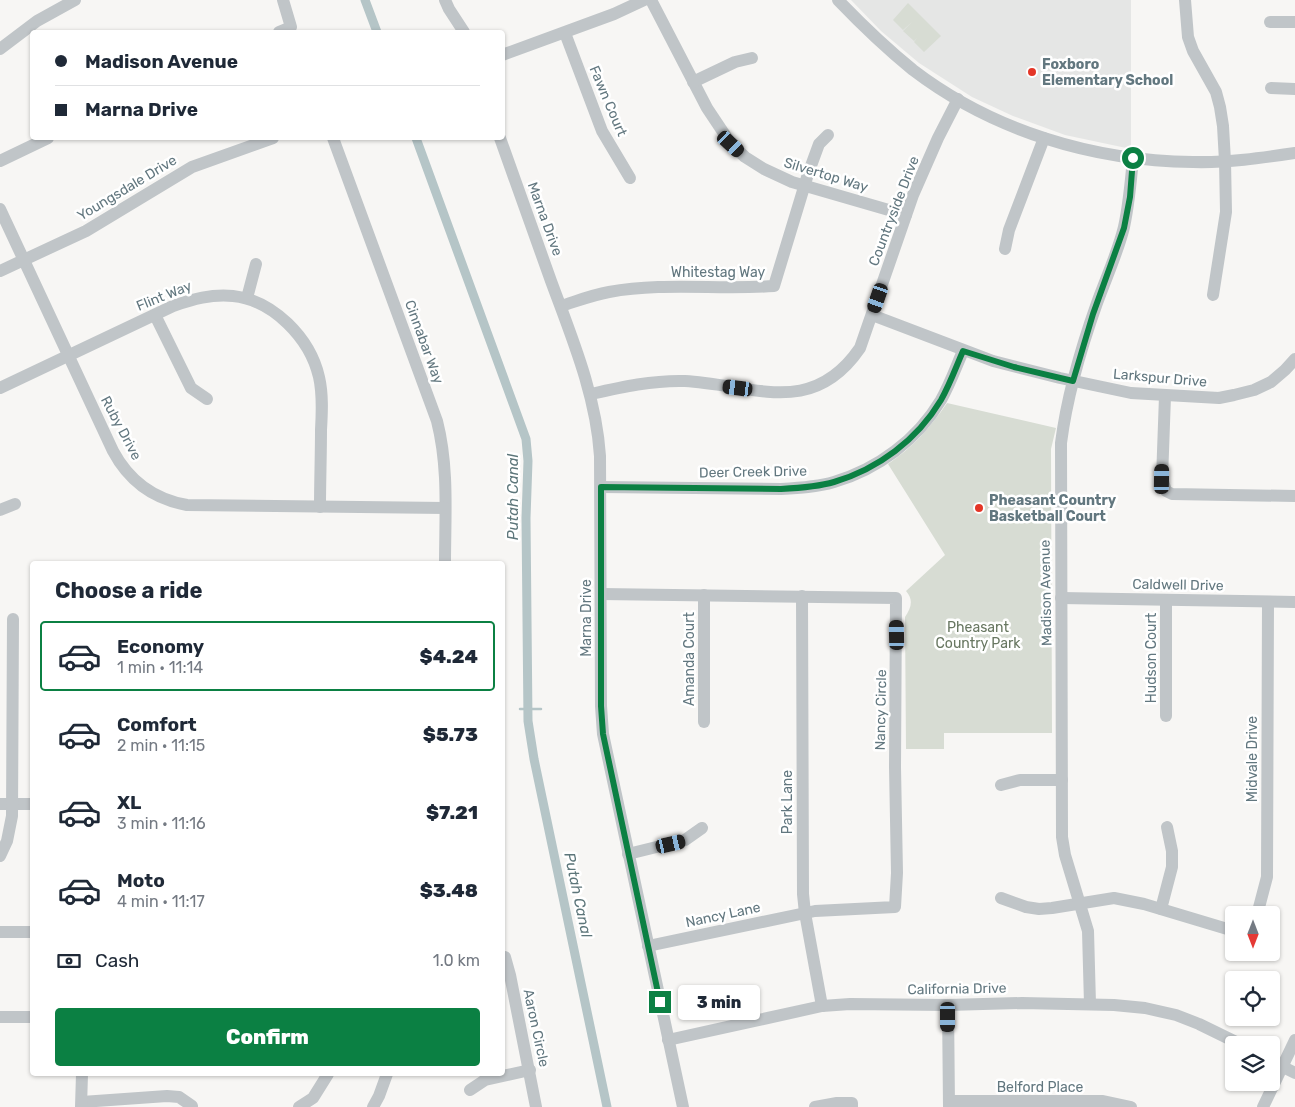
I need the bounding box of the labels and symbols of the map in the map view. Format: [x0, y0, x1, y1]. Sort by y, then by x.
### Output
place label: Foxboro Elementary School [1042, 56, 1173, 89]
street label: Fawn Court [585, 63, 631, 139]
marker: Foxboro Elementary School [1026, 66, 1038, 78]
car [714, 128, 747, 160]
route start [1122, 147, 1144, 169]
street label: Youngsdale Drive [74, 152, 180, 224]
street label: Silvertop Way [782, 154, 871, 196]
street label: Countryside Drive [865, 154, 923, 268]
street label: Marna Drive [524, 180, 566, 258]
street label: Whitestag Way [671, 264, 766, 281]
street label: Flint Way [134, 277, 194, 315]
car [866, 281, 889, 315]
street label: Cinnabar Way [401, 298, 447, 386]
street label: Larkspur Drive [1112, 365, 1208, 391]
car [722, 379, 753, 397]
street label: Ruby Drive [97, 393, 145, 463]
water label: Putah Canal [504, 453, 522, 540]
street label: Deer Creek Drive [699, 463, 807, 481]
car [1154, 464, 1169, 494]
place label: Pheasant Country Basketball Court [989, 492, 1117, 525]
marker: Pheasant Country Basketball Court [973, 502, 985, 514]
street label: Madison Avenue [1037, 540, 1055, 646]
street label: Caldwell Drive [1132, 576, 1224, 594]
street label: Marna Drive [578, 579, 595, 657]
street label: Amanda Court [681, 611, 698, 706]
street label: Hudson Court [1143, 612, 1160, 703]
park label: Pheasant Country Park [936, 619, 1021, 652]
car [889, 620, 904, 650]
street label: Nancy Circle [872, 669, 890, 751]
street label: Midvale Drive [1244, 716, 1261, 802]
street label: Park Lane [779, 770, 796, 834]
car [654, 833, 687, 855]
water label: Putah Canal [560, 851, 596, 939]
street label: Nancy Lane [684, 899, 762, 931]
north arrow [1225, 906, 1280, 961]
street label: California Drive [907, 980, 1007, 998]
callout: 3 min [678, 984, 760, 1020]
street label: Aaron Circle [519, 988, 553, 1069]
route end [649, 991, 671, 1013]
car [940, 1002, 955, 1032]
street label: Belford Place [997, 1079, 1083, 1096]

